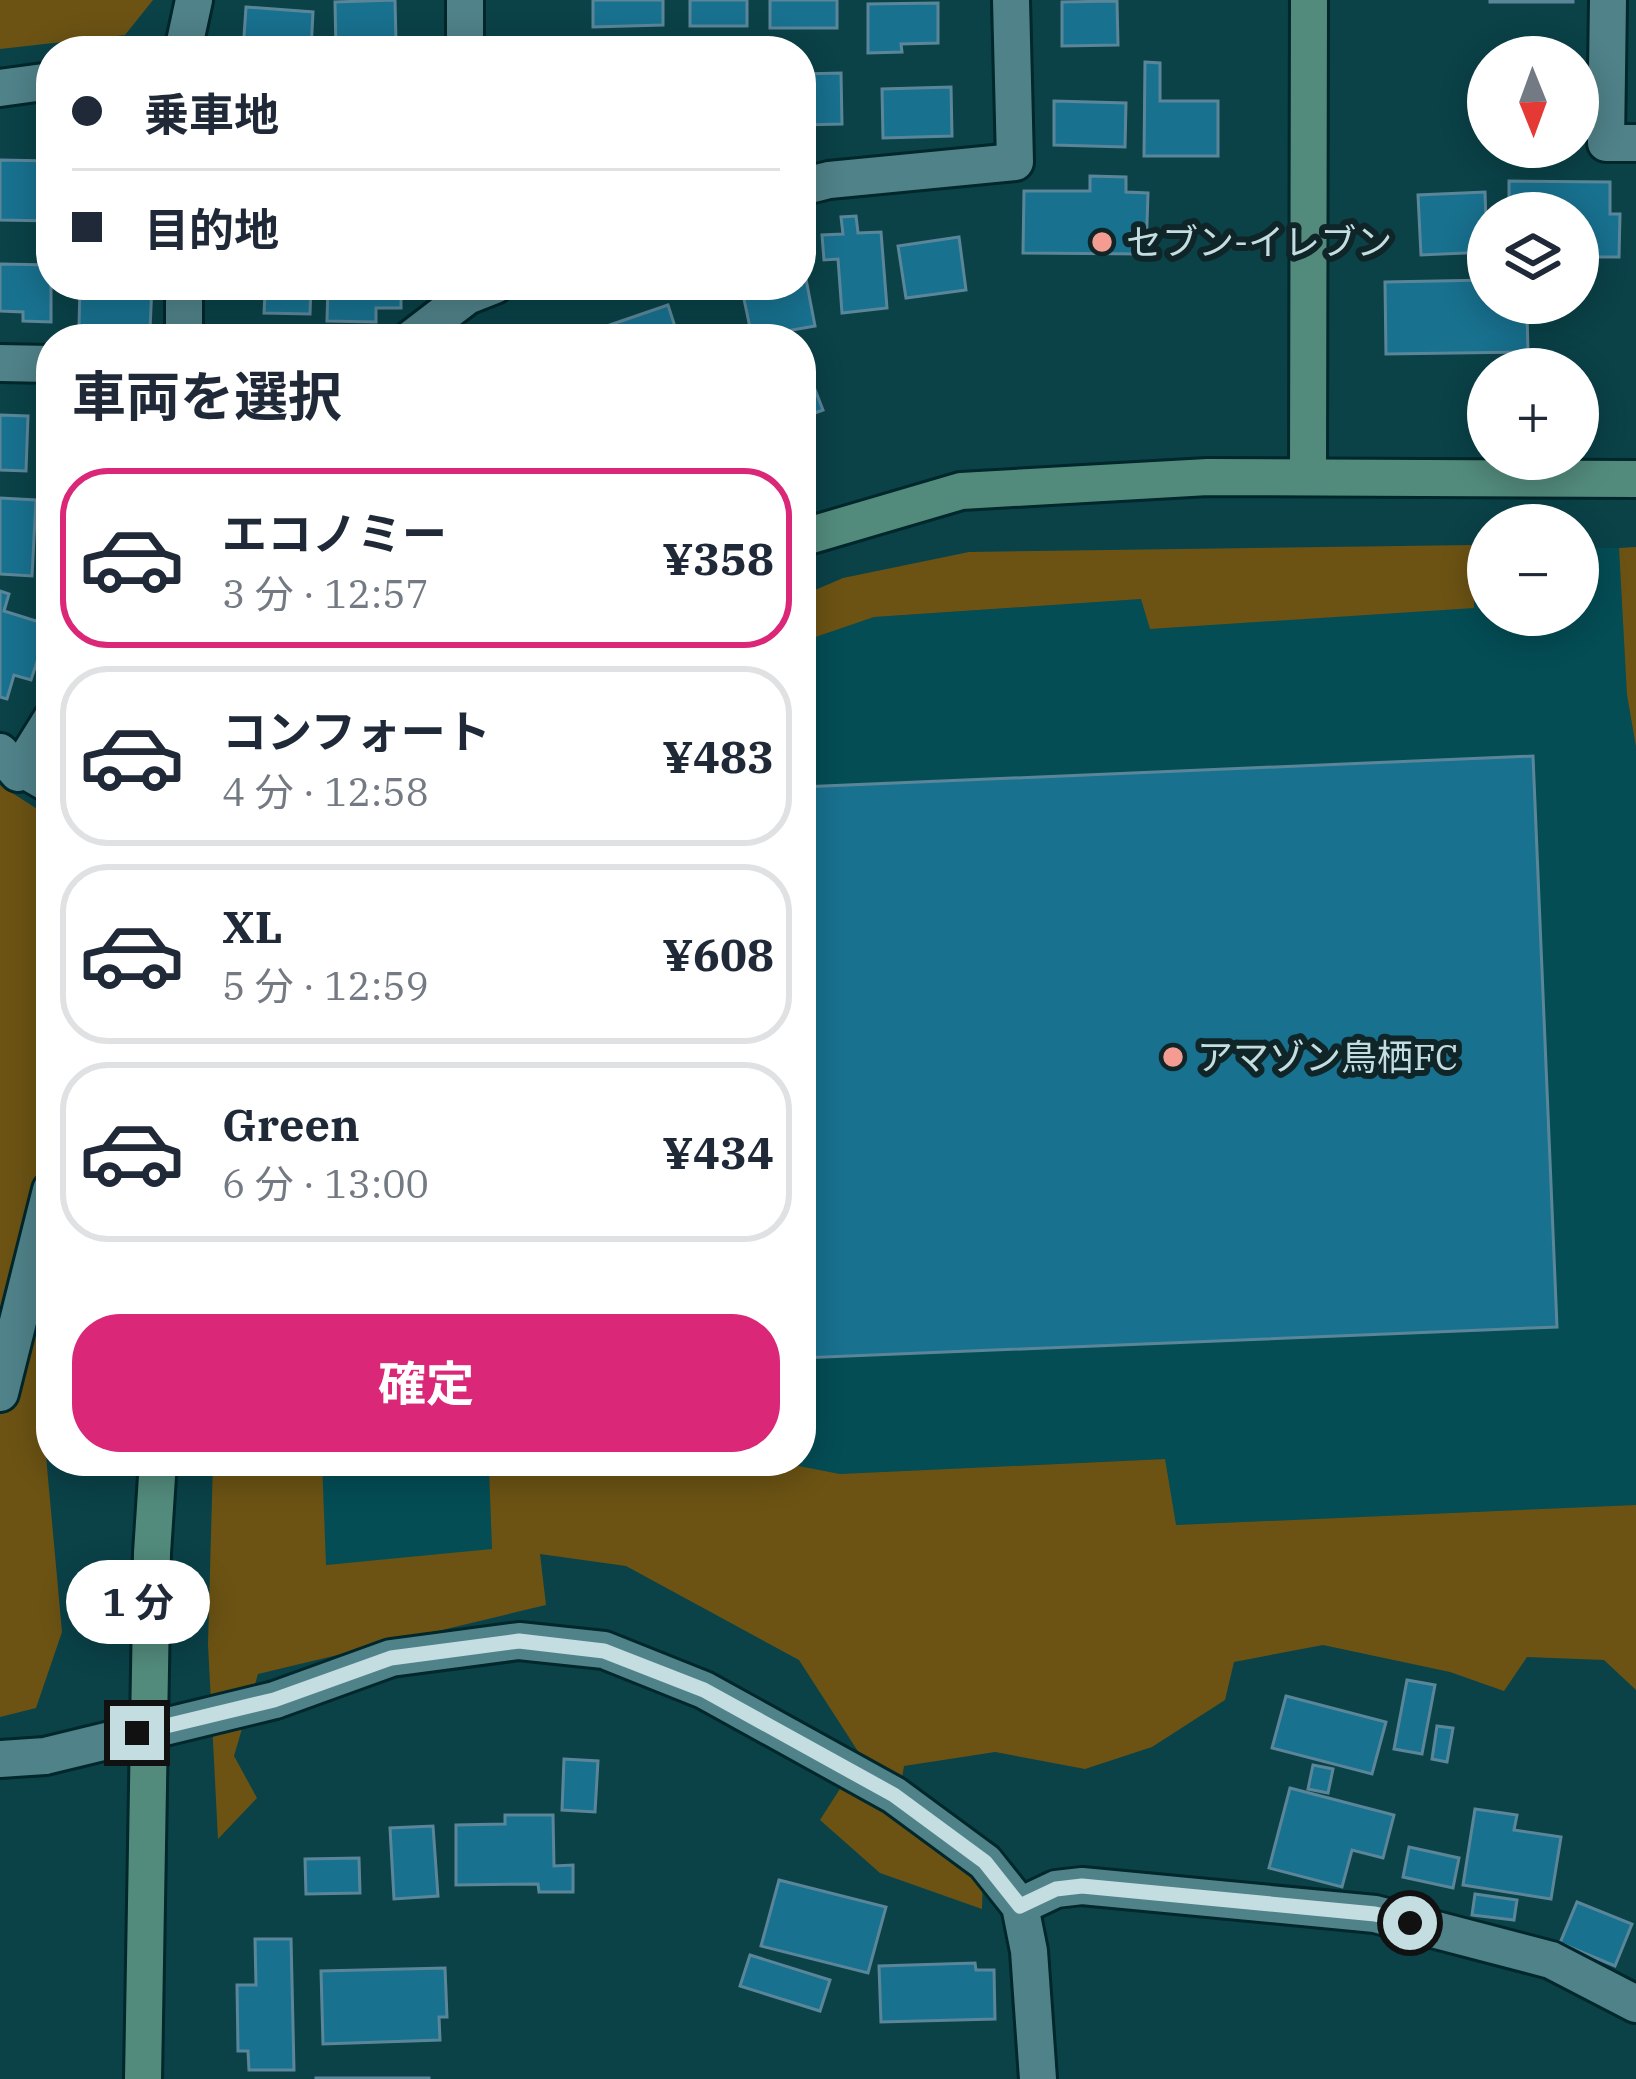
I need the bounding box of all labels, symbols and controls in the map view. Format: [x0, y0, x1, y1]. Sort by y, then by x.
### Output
north arrow [1467, 36, 1599, 168]
map controls [1467, 36, 1599, 636]
text: 乗車地 [144, 85, 279, 143]
button: layers [1467, 192, 1599, 324]
text: 目的地 [144, 200, 279, 258]
place label: セブン-イレブン [1126, 218, 1392, 265]
marker: セブン-イレブン [1089, 229, 1115, 255]
button: + [1467, 348, 1599, 480]
text: 車両を選択 [72, 361, 342, 431]
icon: car [78, 504, 186, 612]
text: エコノミー [222, 504, 447, 562]
button: − [1467, 504, 1599, 636]
text: ¥358 [662, 529, 774, 587]
text: 3 分 · 12:57 [222, 568, 429, 619]
icon: car [78, 702, 186, 810]
text: コンフォート [222, 702, 491, 760]
text: ¥483 [662, 727, 774, 785]
text: 4 分 · 12:58 [222, 766, 429, 817]
text: XL [222, 897, 283, 955]
icon: car [78, 900, 186, 1008]
text: ¥608 [662, 925, 774, 983]
text: 5 分 · 12:59 [222, 960, 429, 1011]
place label: アマゾン鳥栖FC [1197, 1033, 1458, 1080]
marker: アマゾン鳥栖FC [1160, 1044, 1186, 1070]
text: Green [222, 1095, 360, 1153]
icon: car [78, 1098, 186, 1206]
text: ¥434 [662, 1123, 774, 1181]
text: 6 分 · 13:00 [222, 1158, 429, 1209]
button: 確定 [72, 1314, 780, 1452]
callout: 1 分 [65, 1559, 209, 1643]
text: 1 分 [102, 1576, 174, 1627]
route end [110, 1706, 164, 1760]
route start [1383, 1896, 1437, 1950]

